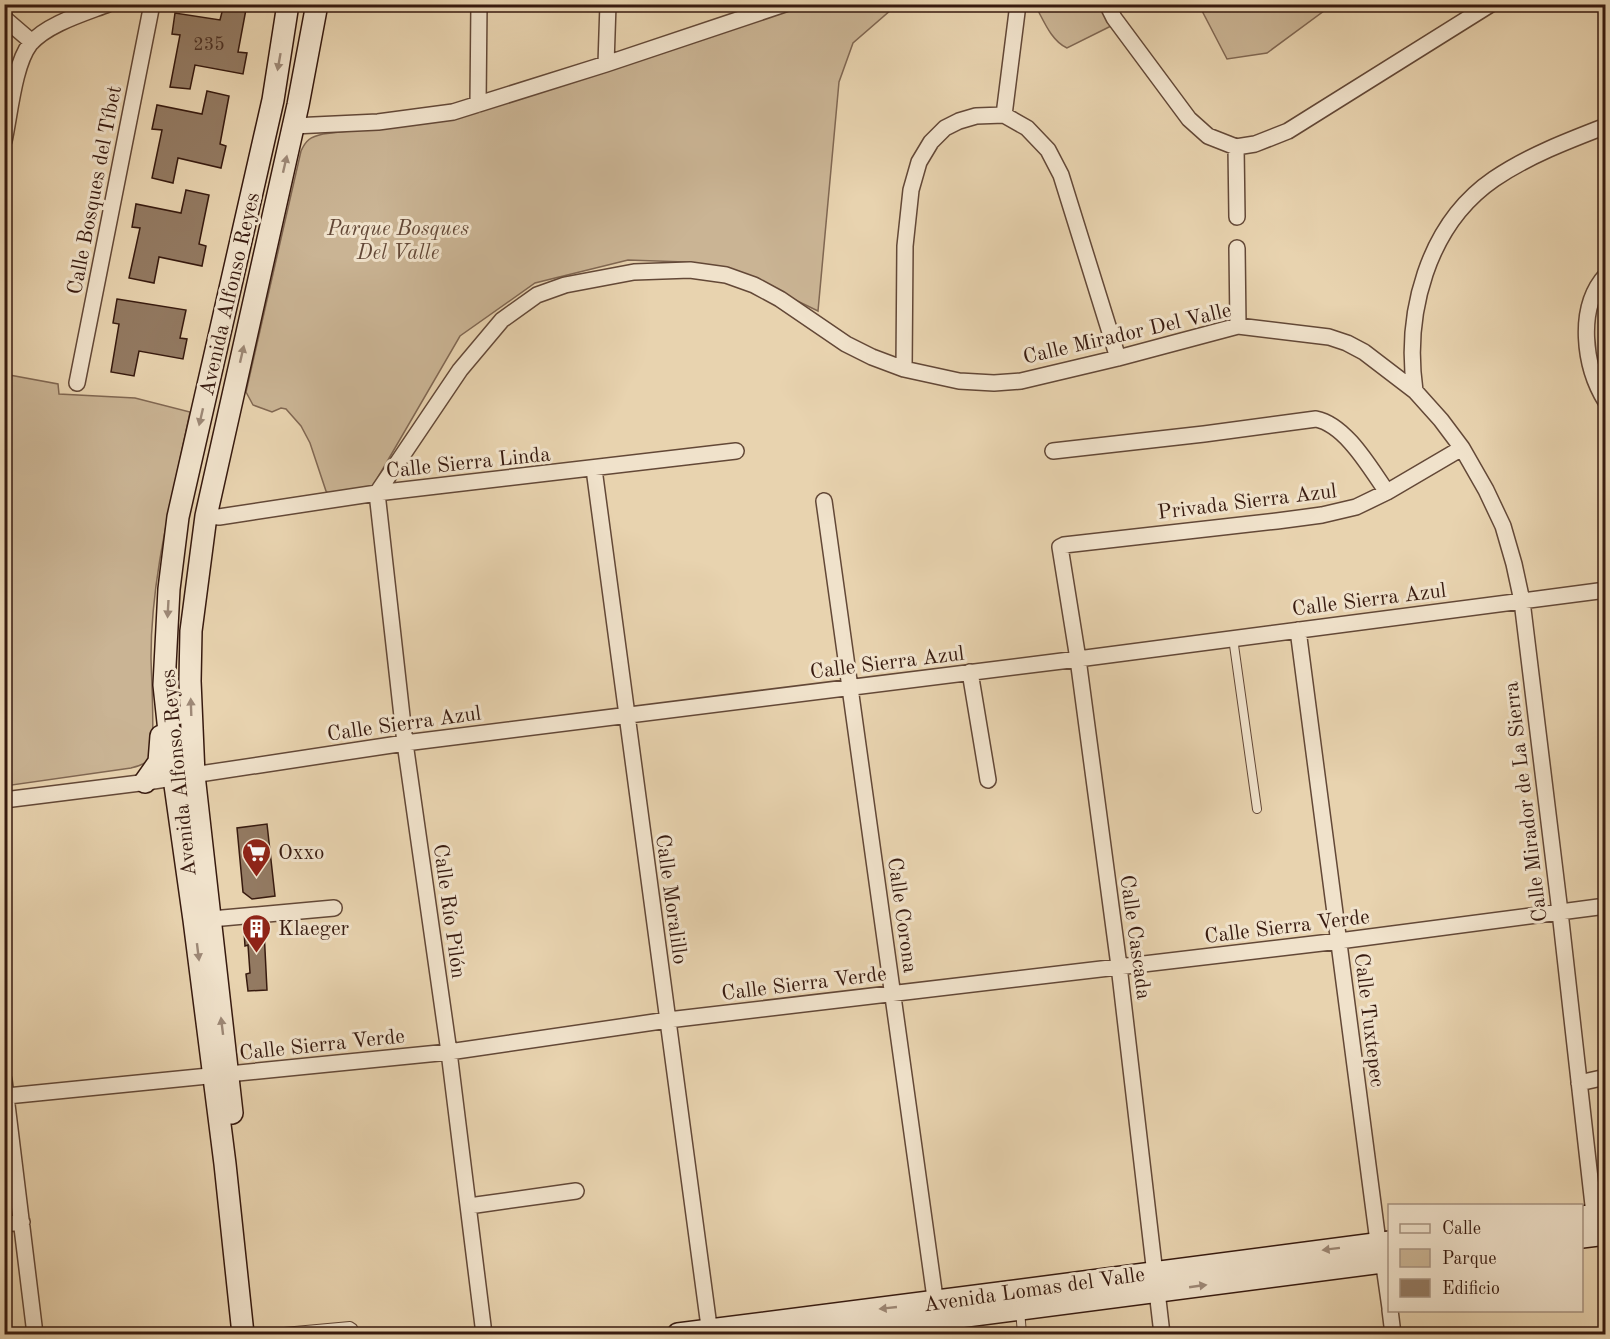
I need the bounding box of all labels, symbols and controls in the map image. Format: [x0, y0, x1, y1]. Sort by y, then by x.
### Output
house number: 235 [193, 36, 225, 54]
one-way arrow [274, 53, 283, 72]
street label: Calle Bosques del Tíbet [65, 84, 126, 297]
one-way arrow [280, 154, 290, 173]
street label: Avenida Alfonso Reyes [197, 191, 264, 398]
park label: Parque Bosques Del Valle [326, 219, 469, 264]
street label: Calle Mirador Del Valle [1021, 300, 1233, 369]
one-way arrow [238, 344, 247, 363]
one-way arrow [196, 408, 205, 427]
street label: Calle Sierra Linda [385, 444, 552, 483]
street label: Privada Sierra Azul [1156, 481, 1338, 524]
street label: Calle Sierra Azul [1291, 581, 1448, 620]
one-way arrow [164, 599, 173, 618]
street label: Calle Sierra Azul [809, 644, 966, 683]
street label: Avenida Alfonso Reyes [158, 668, 201, 877]
street label: Calle Mirador de La Sierra [1501, 680, 1552, 923]
one-way arrow [186, 697, 196, 716]
street label: Calle Sierra Azul [326, 703, 483, 746]
street label: Calle Moralillo [651, 833, 690, 966]
supermarket icon: Oxxo [241, 836, 273, 878]
place label: Oxxo [278, 843, 324, 864]
street label: Calle Río Pilón [429, 843, 468, 980]
street label: Calle Corona [883, 856, 920, 974]
street label: Calle Cascada [1115, 873, 1154, 1001]
street label: Calle Sierra Verde [1203, 907, 1371, 948]
building icon: Klaeger [241, 912, 273, 954]
place label: Klaeger [278, 919, 350, 940]
one-way arrow [193, 942, 203, 961]
street label: Calle Tuxtepec [1350, 952, 1387, 1089]
street label: Calle Sierra Verde [720, 964, 888, 1005]
one-way arrow [217, 1017, 227, 1036]
street label: Calle Sierra Verde [238, 1026, 406, 1065]
legend [1388, 1204, 1583, 1312]
text: Calle [1442, 1220, 1481, 1238]
one-way arrow [1322, 1245, 1341, 1254]
text: Parque [1442, 1250, 1497, 1268]
street label: Avenida Lomas del Valle [922, 1265, 1146, 1316]
text: Edificio [1442, 1280, 1500, 1298]
one-way arrow [1189, 1281, 1208, 1290]
one-way arrow [879, 1303, 898, 1313]

